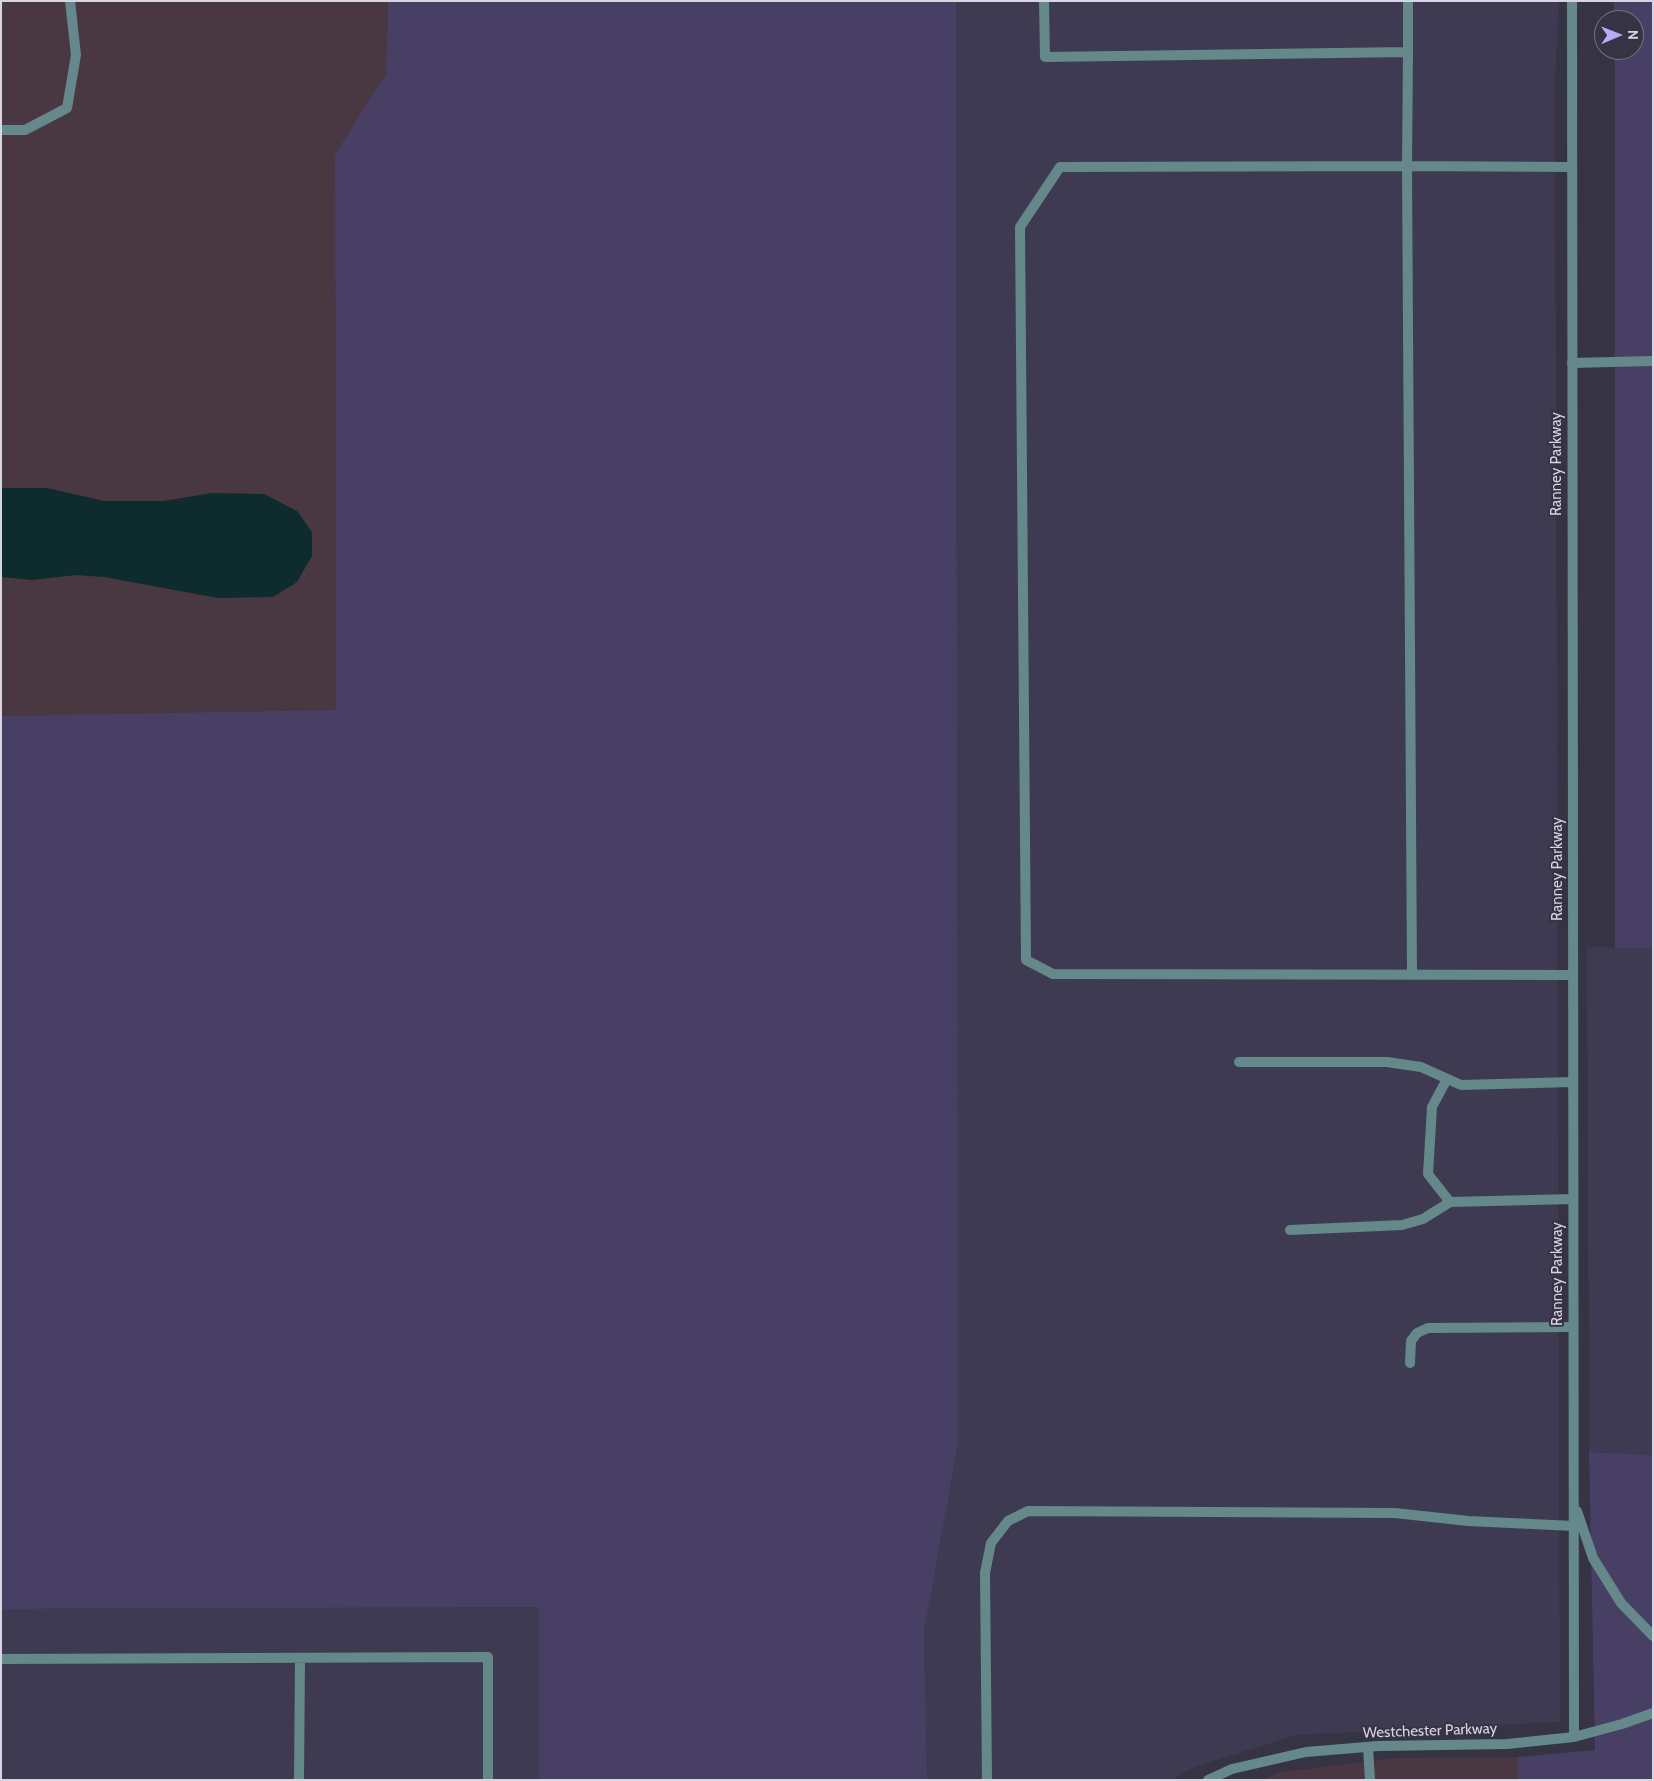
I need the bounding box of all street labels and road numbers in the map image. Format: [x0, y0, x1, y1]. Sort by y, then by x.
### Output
street label: Ranney Parkway [1548, 412, 1566, 516]
street label: Ranney Parkway [1549, 817, 1567, 921]
street label: Ranney Parkway [1549, 1222, 1567, 1326]
street label: Westchester Parkway [1363, 1720, 1497, 1742]

